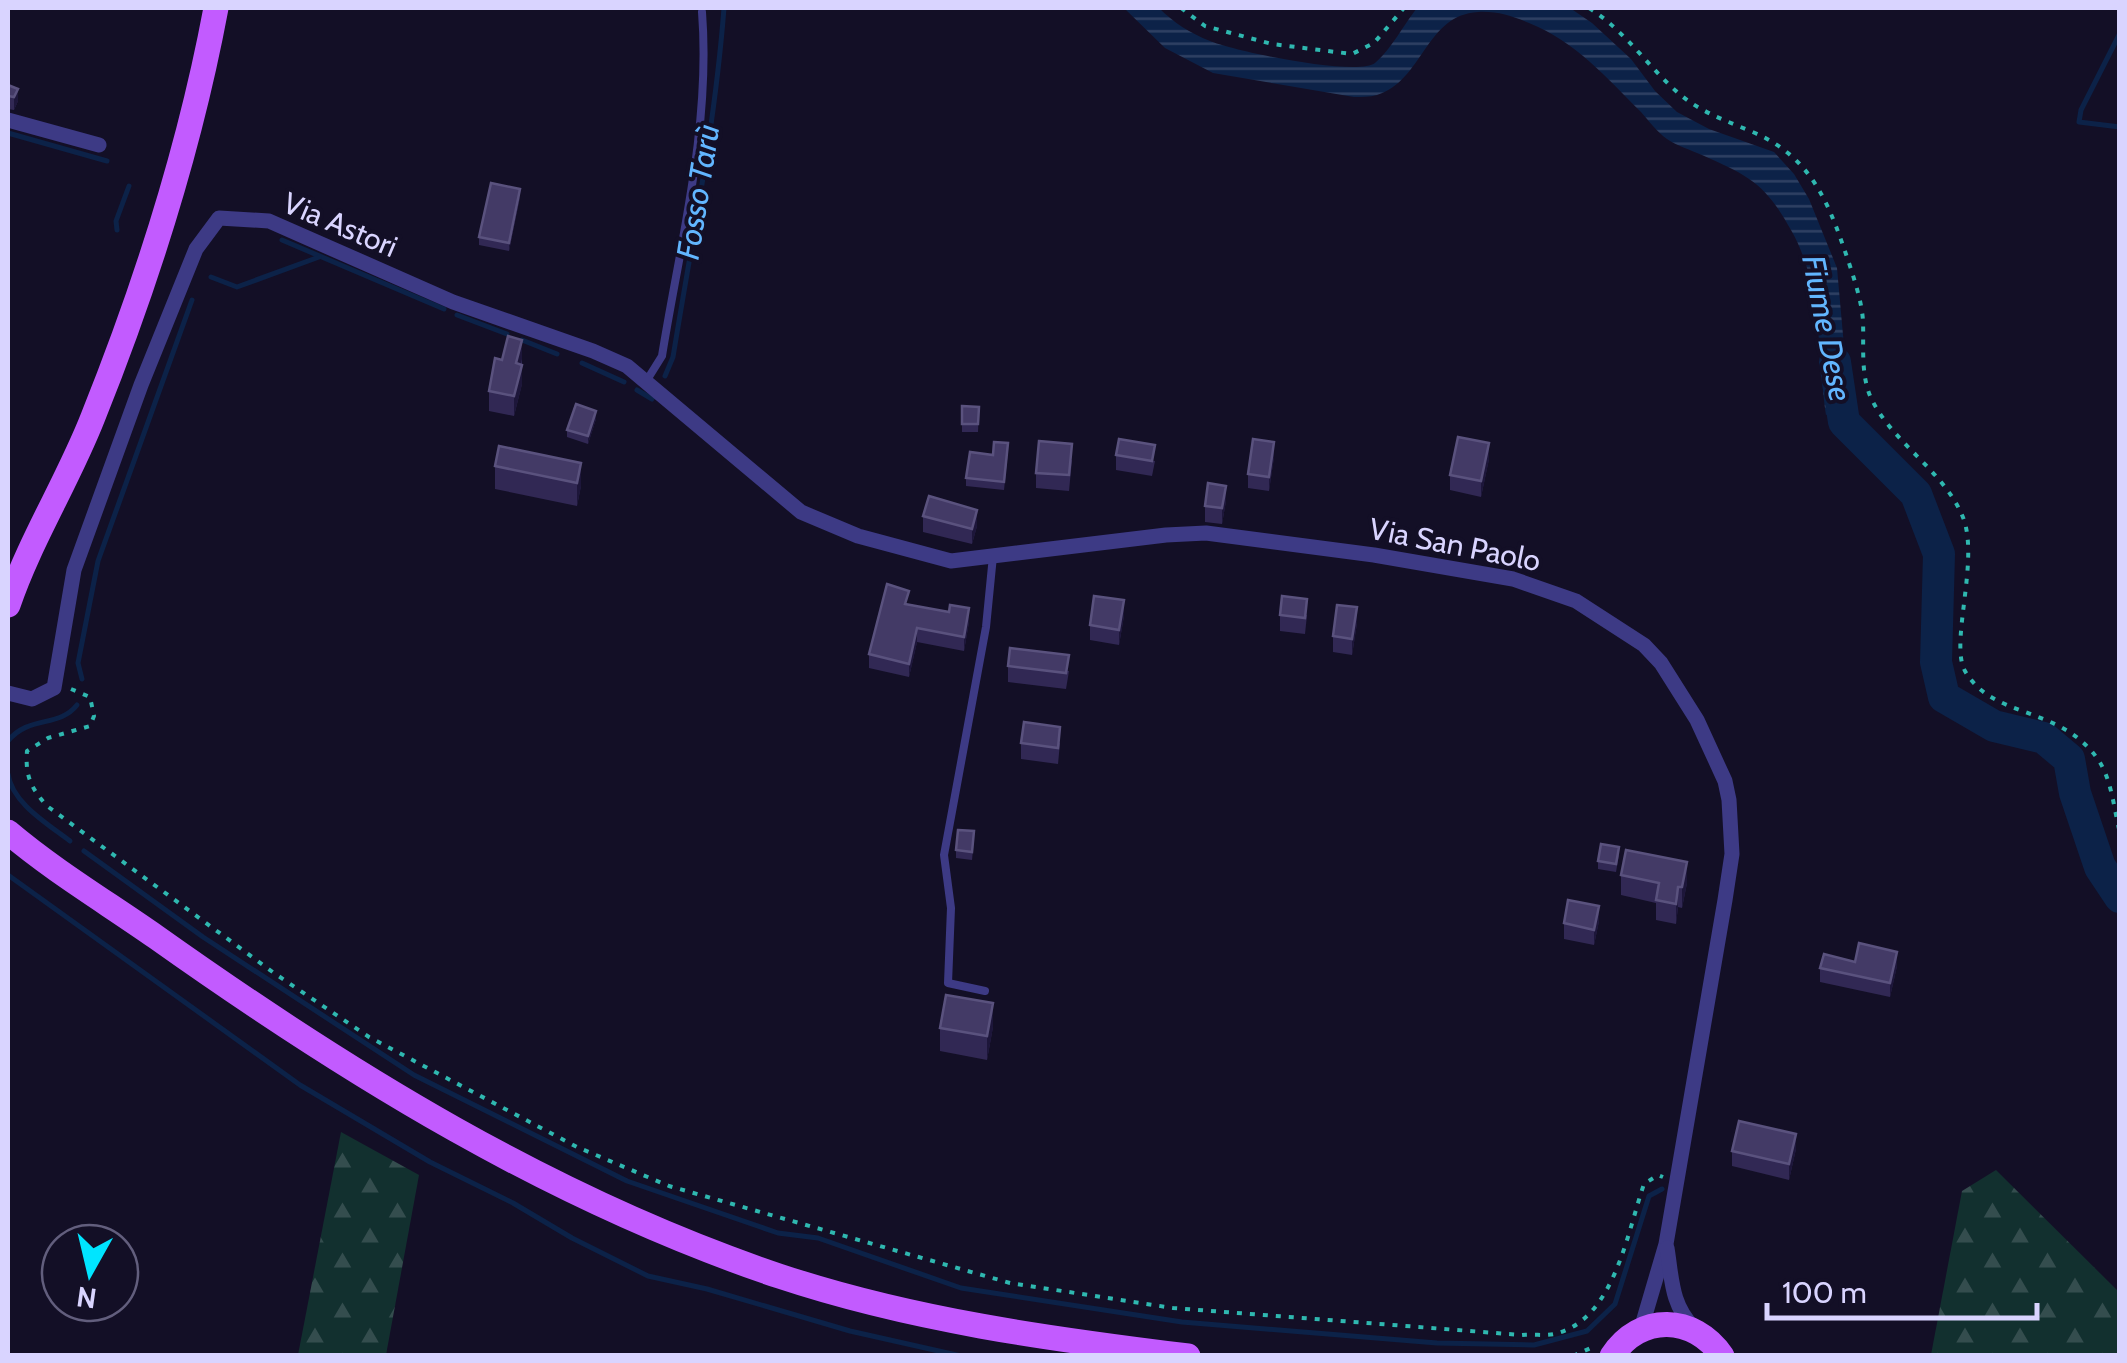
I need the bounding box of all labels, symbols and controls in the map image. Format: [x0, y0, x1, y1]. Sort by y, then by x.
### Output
water label: Fosso Tarù [668, 122, 727, 262]
street label: Via Astori [278, 184, 403, 265]
water label: Fiume Dese [1794, 251, 1861, 404]
street label: Via San Paolo [1366, 510, 1544, 579]
north arrow [40, 1223, 140, 1323]
scale bar [1767, 1258, 2037, 1320]
text: 100 m [1782, 1274, 1867, 1311]
text: N [74, 1280, 99, 1316]

